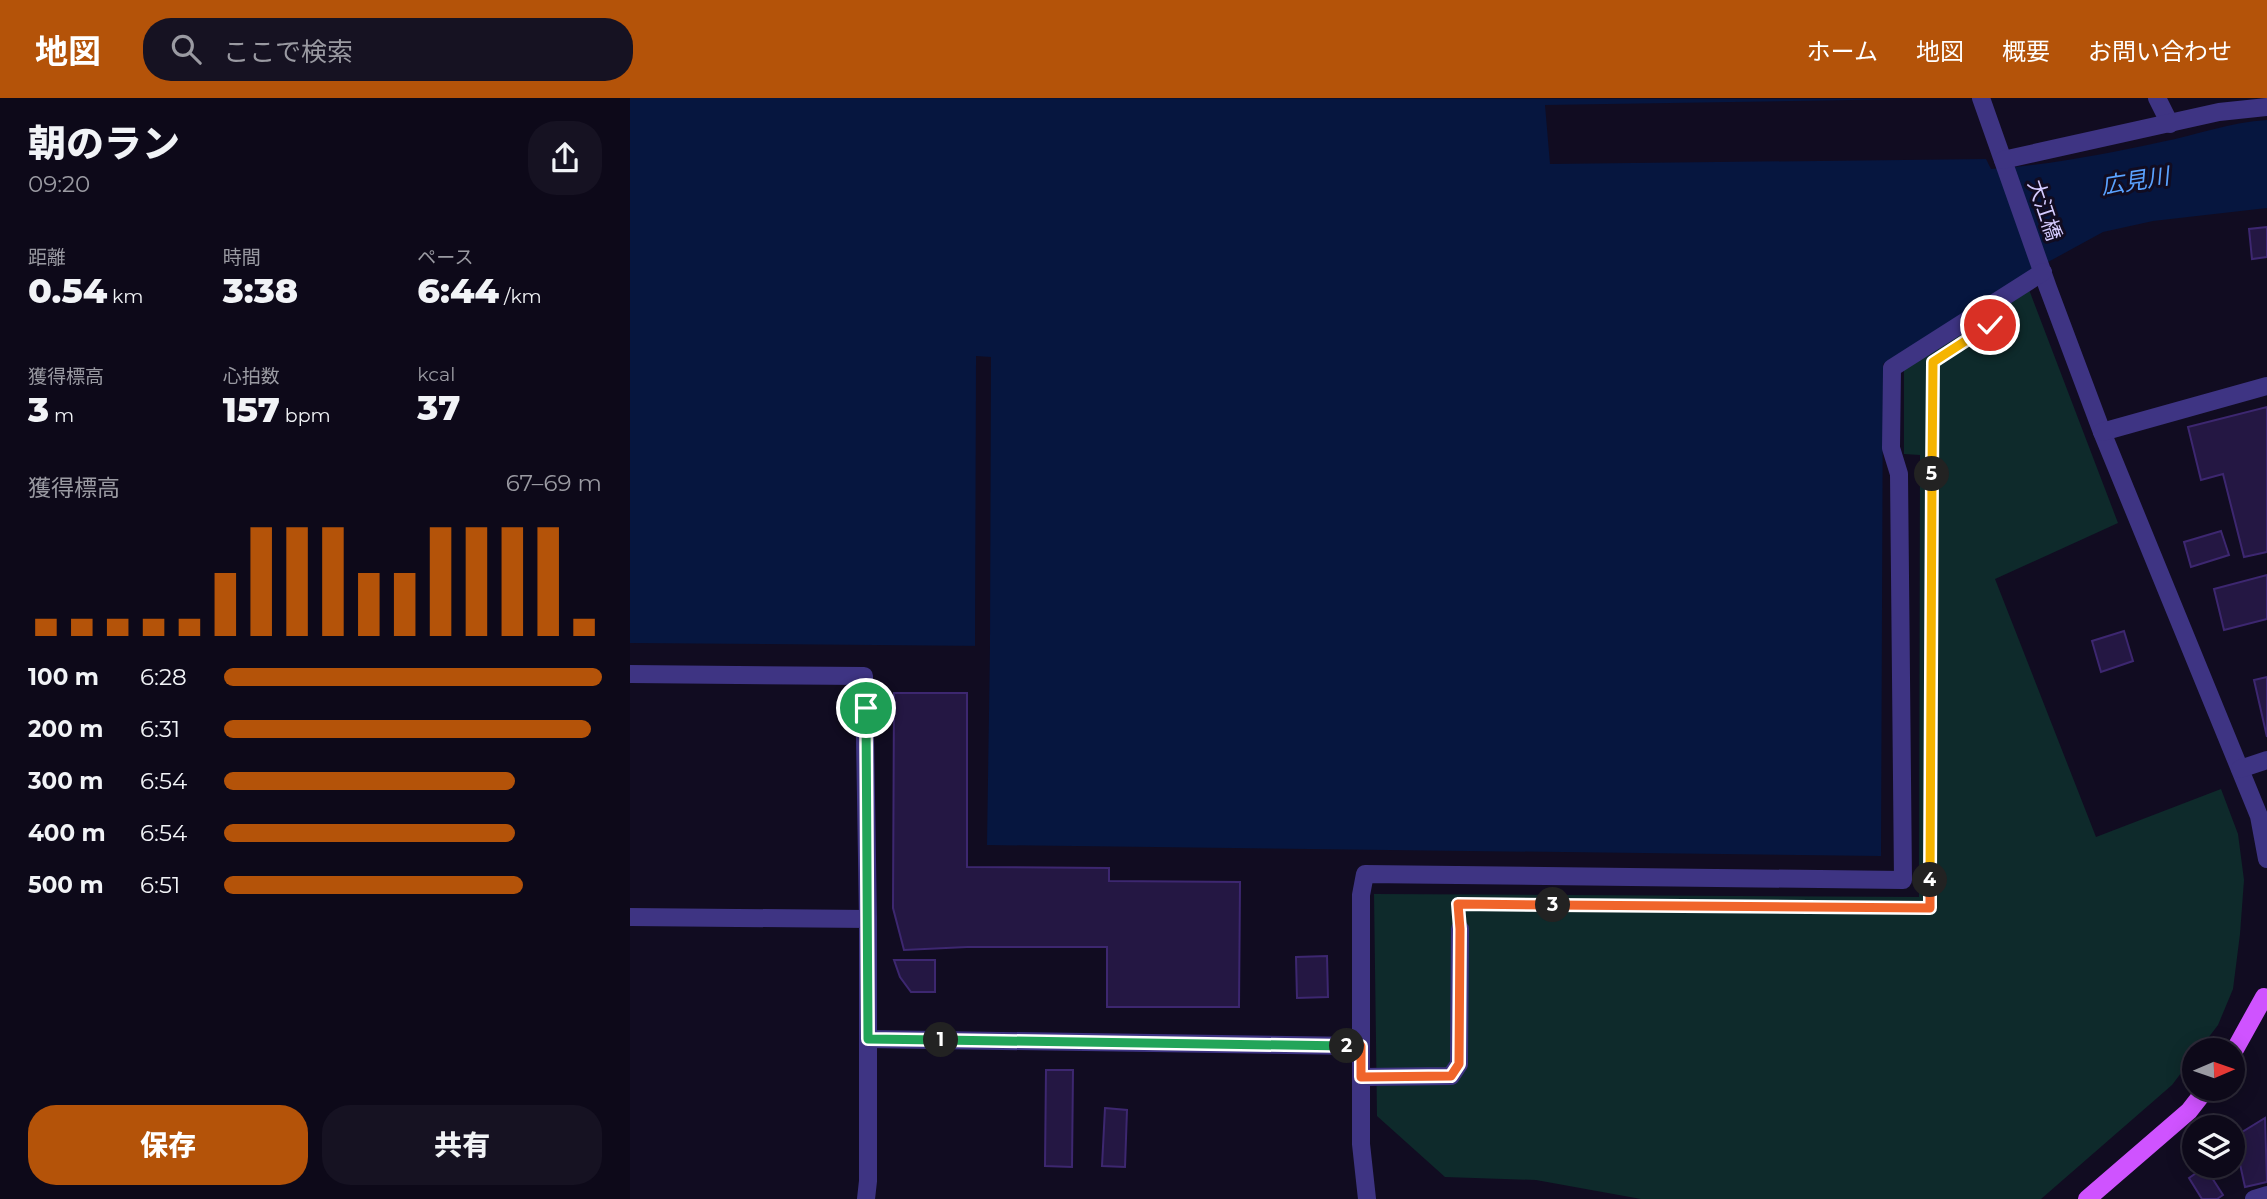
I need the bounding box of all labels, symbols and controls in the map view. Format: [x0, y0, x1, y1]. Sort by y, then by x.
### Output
search box [143, 18, 633, 81]
icon: search [167, 30, 205, 68]
text: 地図 [35, 31, 101, 71]
text: ここで検索 [223, 36, 353, 68]
text: ホーム [1807, 37, 1878, 66]
text: 地図 [1916, 37, 1964, 66]
text: 概要 [2002, 37, 2050, 66]
text: お問い合わせ [2088, 37, 2232, 66]
text: 朝のラン [28, 120, 180, 167]
button: share [528, 121, 602, 195]
water label: 広見川 [2099, 161, 2174, 200]
text: 09:20 [28, 170, 90, 198]
street label: 大江橋 [2023, 176, 2067, 244]
text: 距離 [28, 246, 66, 269]
text: 時間 [223, 246, 261, 269]
text: ペース [417, 246, 473, 269]
text: 0.54 [28, 269, 107, 312]
text: 3:38 [223, 269, 298, 312]
text: 6:44 [417, 269, 499, 312]
text: km [107, 285, 144, 308]
text: /km [499, 285, 542, 308]
pin [1960, 295, 2020, 355]
icon: check [1971, 306, 2009, 344]
text: kcal [417, 363, 455, 386]
text: 獲得標高 [28, 365, 104, 388]
text: 心拍数 [223, 365, 280, 388]
text: 37 [417, 386, 460, 429]
text: 3 [28, 388, 49, 431]
text: 157 [223, 388, 280, 431]
text: m [49, 404, 74, 427]
text: bpm [280, 404, 331, 427]
pin: 5 [1914, 456, 1950, 492]
text: 5 [1926, 462, 1937, 485]
text: 67–69 m [506, 469, 602, 497]
text: 獲得標高 [28, 474, 120, 502]
text: 100 m [28, 663, 99, 691]
text: 6:28 [140, 663, 187, 691]
pin [836, 678, 896, 738]
icon: arrive [847, 689, 885, 727]
text: 200 m [28, 715, 103, 743]
text: 6:31 [140, 715, 180, 743]
text: 300 m [28, 767, 104, 795]
text: 6:54 [140, 767, 187, 795]
text: 400 m [28, 819, 106, 847]
text: 6:54 [140, 819, 187, 847]
pin: 4 [1912, 862, 1948, 898]
text: 4 [1923, 868, 1936, 891]
text: 500 m [28, 871, 104, 899]
text: 6:51 [140, 871, 180, 899]
pin: 3 [1536, 888, 1570, 922]
text: 3 [1547, 893, 1558, 916]
pin: 1 [924, 1023, 958, 1058]
text: 1 [937, 1028, 944, 1051]
pin: 2 [1330, 1028, 1364, 1063]
text: 2 [1341, 1034, 1352, 1057]
north arrow [2182, 1038, 2245, 1101]
map controls [2182, 1038, 2245, 1178]
button: 保存 [28, 1105, 308, 1185]
button: 共有 [322, 1105, 602, 1185]
button: layers [2182, 1115, 2245, 1178]

